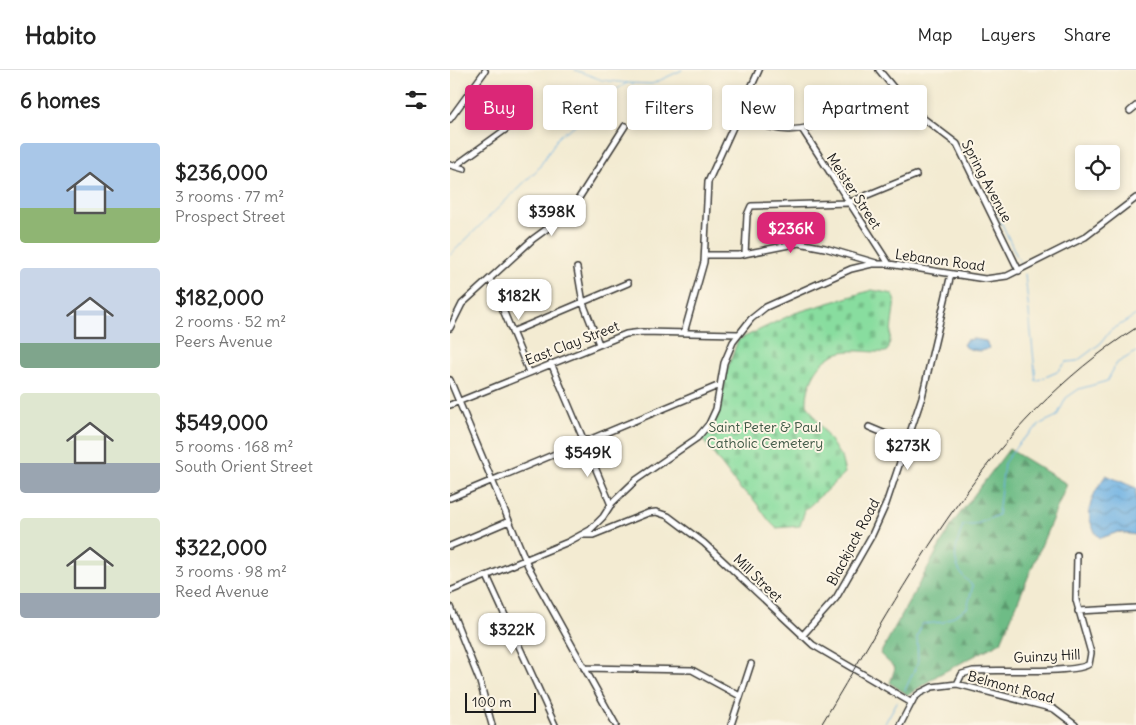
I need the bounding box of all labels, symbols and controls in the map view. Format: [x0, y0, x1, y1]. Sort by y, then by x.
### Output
text: Habito [25, 20, 96, 50]
text: Map [917, 23, 952, 46]
text: Layers [980, 23, 1036, 46]
text: Share [1064, 23, 1111, 46]
chip: Buy [465, 85, 533, 130]
chip: Rent [543, 85, 617, 130]
chip: Filters [627, 85, 712, 130]
chip: New [722, 85, 794, 130]
chip: Apartment [804, 85, 927, 130]
icon: filters [402, 86, 430, 114]
text: 6 homes [20, 87, 100, 114]
street label: Spring Avenue [958, 137, 1016, 225]
map controls [1075, 145, 1120, 190]
button: locate [1075, 145, 1120, 190]
street label: Meister Street [823, 150, 885, 233]
text: $236,000 [175, 159, 268, 186]
icon: home [60, 163, 120, 223]
text: 3 rooms · 77 m² [175, 186, 284, 206]
pin: $398K [517, 194, 587, 237]
text: $398K [529, 201, 575, 221]
text: Prospect Street [175, 206, 285, 226]
pin: $236K [756, 212, 826, 254]
text: $236K [768, 218, 814, 238]
street label: Lebanon Road [894, 245, 986, 275]
pin: $182K [484, 278, 554, 321]
text: $182,000 [175, 284, 264, 311]
text: $182K [498, 285, 540, 305]
icon: home [60, 288, 120, 348]
text: 2 rooms · 52 m² [175, 311, 286, 331]
street label: East Clay Street [522, 317, 622, 369]
text: Peers Avenue [175, 331, 273, 351]
text: $549,000 [175, 409, 268, 436]
icon: home [60, 413, 120, 473]
park label: Saint Peter & Paul Catholic Cemetery [707, 418, 823, 452]
pin: $273K [873, 428, 943, 471]
text: $273K [886, 435, 930, 455]
text: 5 rooms · 168 m² [175, 436, 293, 456]
pin: $549K [553, 436, 623, 478]
text: $549K [565, 442, 611, 462]
text: South Orient Street [175, 456, 313, 476]
street label: Blackjack Road [823, 495, 883, 589]
text: $322,000 [175, 534, 267, 561]
icon: home [60, 538, 120, 598]
street label: Mill Street [730, 550, 787, 606]
text: 3 rooms · 98 m² [175, 561, 287, 581]
text: Reed Avenue [175, 581, 269, 601]
pin: $322K [477, 612, 547, 655]
text: $322K [489, 619, 535, 639]
street label: Guinzy Hill [1013, 645, 1081, 667]
street label: Belmont Road [966, 667, 1056, 707]
scale bar [465, 690, 536, 713]
text: 100 m [472, 693, 512, 711]

